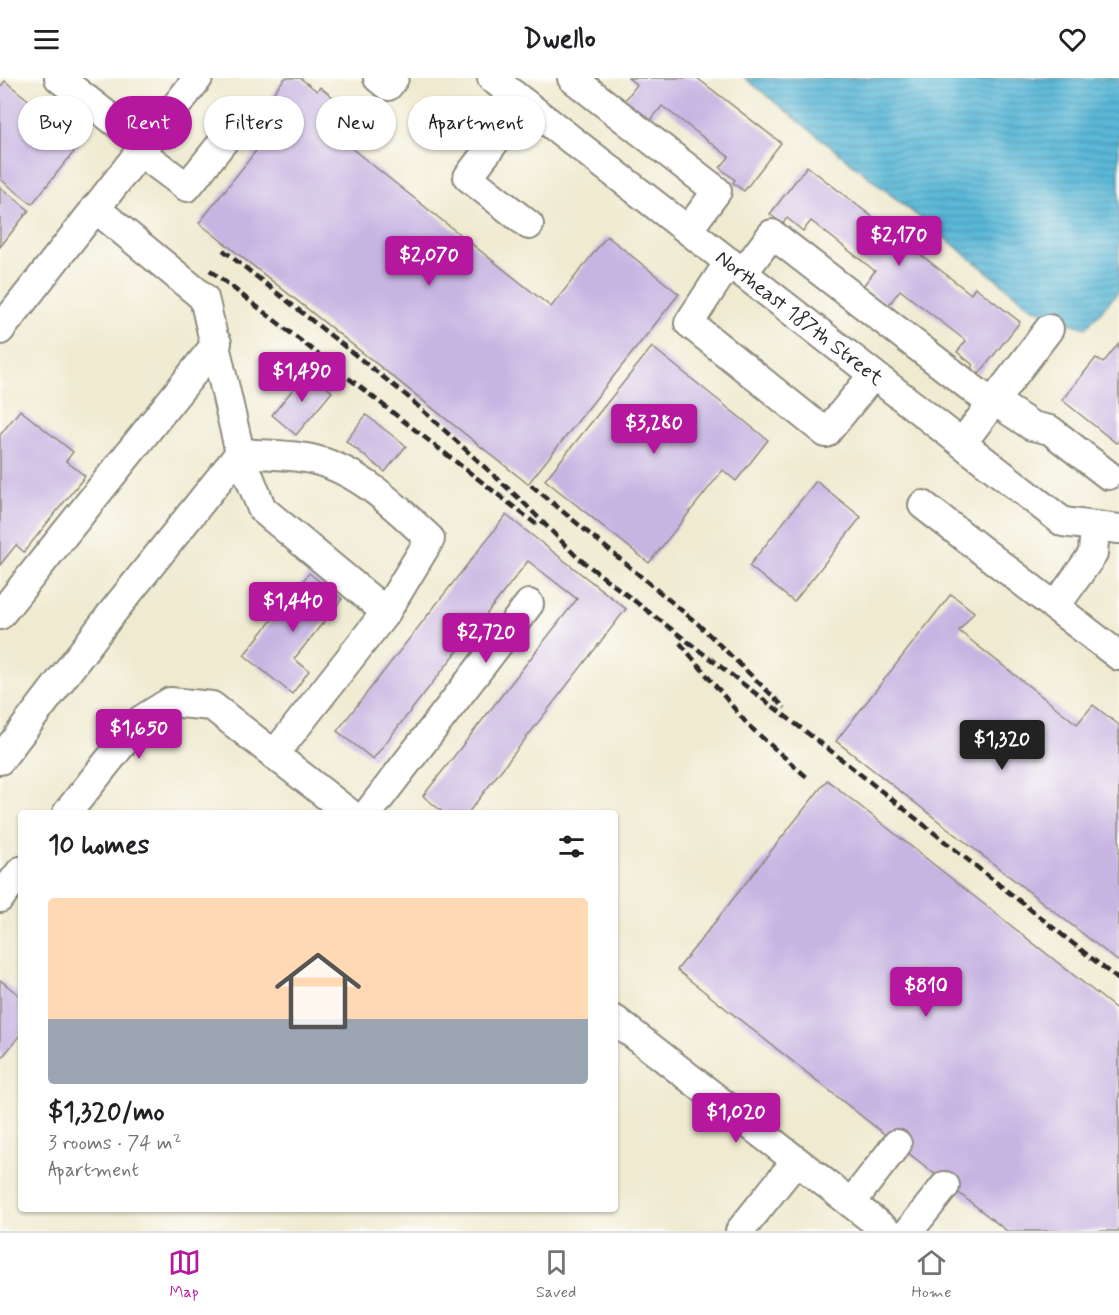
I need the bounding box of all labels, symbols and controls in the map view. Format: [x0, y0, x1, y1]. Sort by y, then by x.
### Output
text: Dwello [523, 22, 596, 57]
icon: menu [30, 23, 63, 56]
icon: heart [1056, 23, 1089, 56]
chip: Buy [18, 96, 93, 150]
chip: Rent [105, 96, 192, 150]
chip: Filters [204, 96, 304, 150]
chip: New [316, 96, 396, 150]
chip: Apartment [408, 96, 545, 150]
pin: $2,170 [850, 216, 948, 267]
text: $2,170 [871, 222, 927, 249]
pin: $2,070 [380, 236, 478, 287]
text: $2,070 [399, 242, 459, 269]
street label: Northeast 187th Street [709, 244, 890, 393]
pin: $1,490 [253, 352, 351, 403]
text: $1,490 [273, 358, 331, 385]
pin: $3,280 [605, 404, 703, 455]
text: $3,280 [625, 410, 683, 437]
pin: $1,440 [244, 582, 342, 633]
text: $1,440 [263, 588, 323, 615]
pin: $2,720 [437, 613, 535, 664]
text: $2,720 [456, 619, 516, 646]
pin: $1,650 [90, 709, 188, 760]
text: $1,650 [110, 715, 168, 742]
pin: $1,320 [953, 720, 1051, 771]
text: $1,320 [974, 726, 1030, 753]
text: 10 homes [48, 829, 149, 863]
icon: filters [555, 830, 588, 863]
icon: home [264, 937, 372, 1045]
pin: $810 [890, 967, 962, 1018]
text: $810 [904, 973, 948, 1000]
pin: $1,020 [687, 1093, 785, 1144]
text: $1,320/mo [48, 1096, 165, 1130]
text: $1,020 [706, 1099, 766, 1126]
text: 3 rooms · 74 m² [48, 1130, 182, 1157]
text: Apartment [48, 1157, 139, 1184]
tab: Map [168, 1246, 201, 1303]
tab: Saved [536, 1246, 576, 1303]
tab: Home [912, 1246, 951, 1303]

